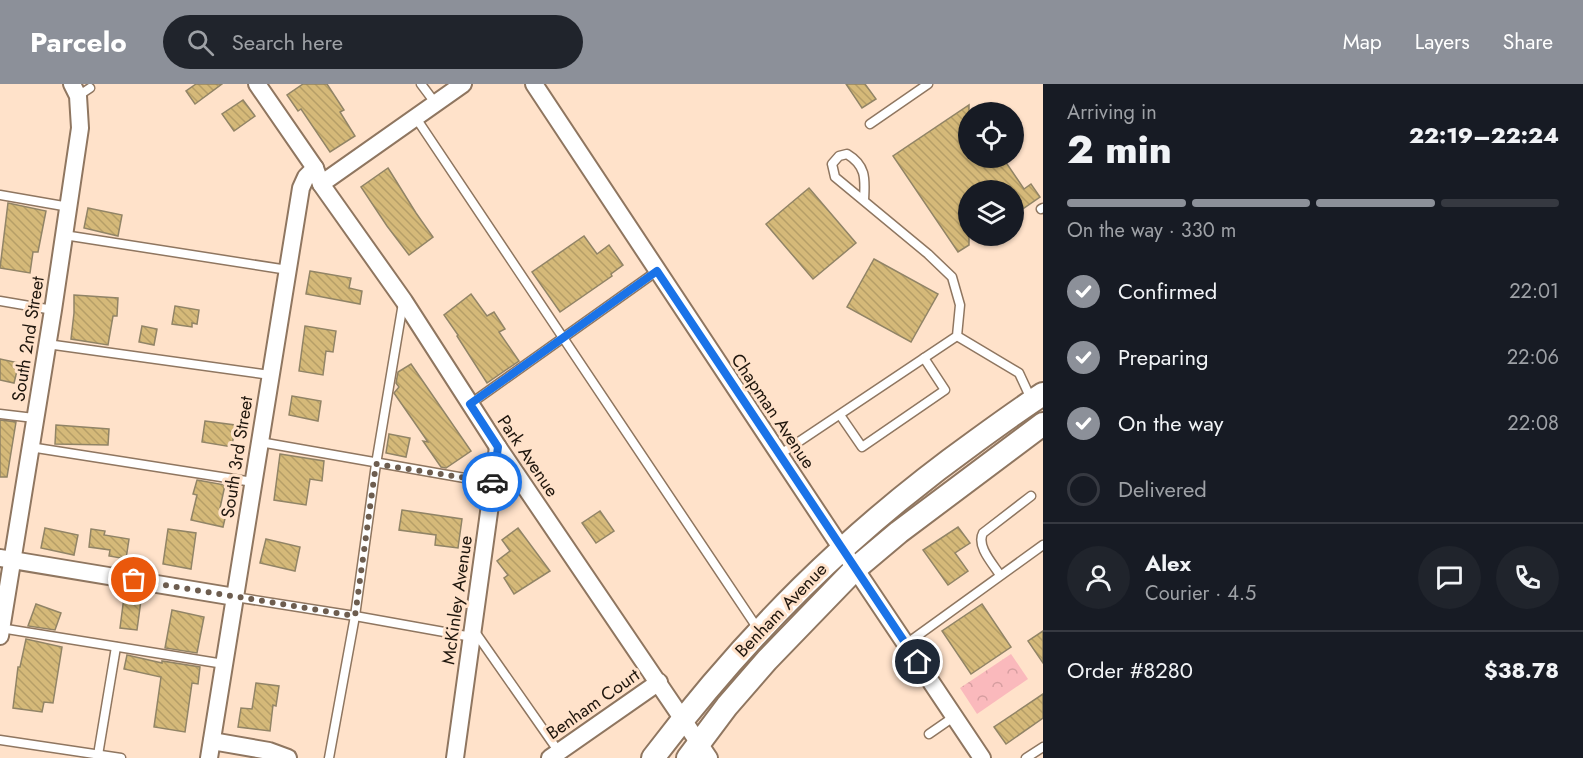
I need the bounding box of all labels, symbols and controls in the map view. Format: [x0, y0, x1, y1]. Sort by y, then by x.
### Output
search box [163, 15, 583, 69]
text: Parcelo [30, 22, 127, 63]
icon: search [184, 26, 217, 59]
text: Search here [232, 26, 343, 58]
text: Map [1343, 27, 1382, 57]
text: Layers [1415, 27, 1470, 57]
text: Share [1503, 27, 1553, 57]
text: Arriving in [1067, 98, 1157, 127]
map controls [958, 102, 1024, 246]
button: locate [958, 102, 1024, 168]
text: 22:19–22:24 [1409, 119, 1559, 151]
text: 2 min [1067, 121, 1172, 178]
button: layers [958, 180, 1024, 246]
text: On the way · 330 m [1067, 216, 1236, 245]
street label: South 2nd Street [5, 274, 51, 404]
icon: check [1067, 275, 1100, 308]
text: Confirmed [1118, 275, 1217, 307]
text: 22:01 [1509, 277, 1559, 306]
icon: check [1067, 341, 1100, 374]
text: Preparing [1118, 341, 1209, 373]
text: 22:06 [1507, 343, 1559, 372]
street label: Chapman Avenue [725, 348, 821, 474]
street label: South 3rd Street [215, 394, 260, 520]
icon: check [1067, 407, 1100, 440]
text: On the way [1118, 407, 1223, 439]
text: 22:08 [1507, 409, 1559, 438]
street label: Park Avenue [491, 410, 565, 502]
courier [462, 452, 522, 512]
icon: car [476, 466, 509, 499]
text: Delivered [1118, 473, 1207, 505]
street label: McKinley Avenue [435, 534, 479, 666]
button: person [1067, 546, 1130, 609]
button: chat [1418, 546, 1481, 609]
button: phone [1496, 546, 1559, 609]
text: Alex [1145, 547, 1191, 579]
pin [108, 554, 159, 605]
street label: Benham Avenue [729, 557, 833, 663]
icon: bag [117, 563, 150, 596]
text: Courier · 4.5 [1145, 579, 1256, 608]
pin [892, 636, 943, 687]
icon: home [901, 645, 934, 678]
text: Order #8280 [1067, 654, 1193, 686]
text: $38.78 [1484, 654, 1559, 686]
street label: Benham Court [541, 662, 645, 746]

